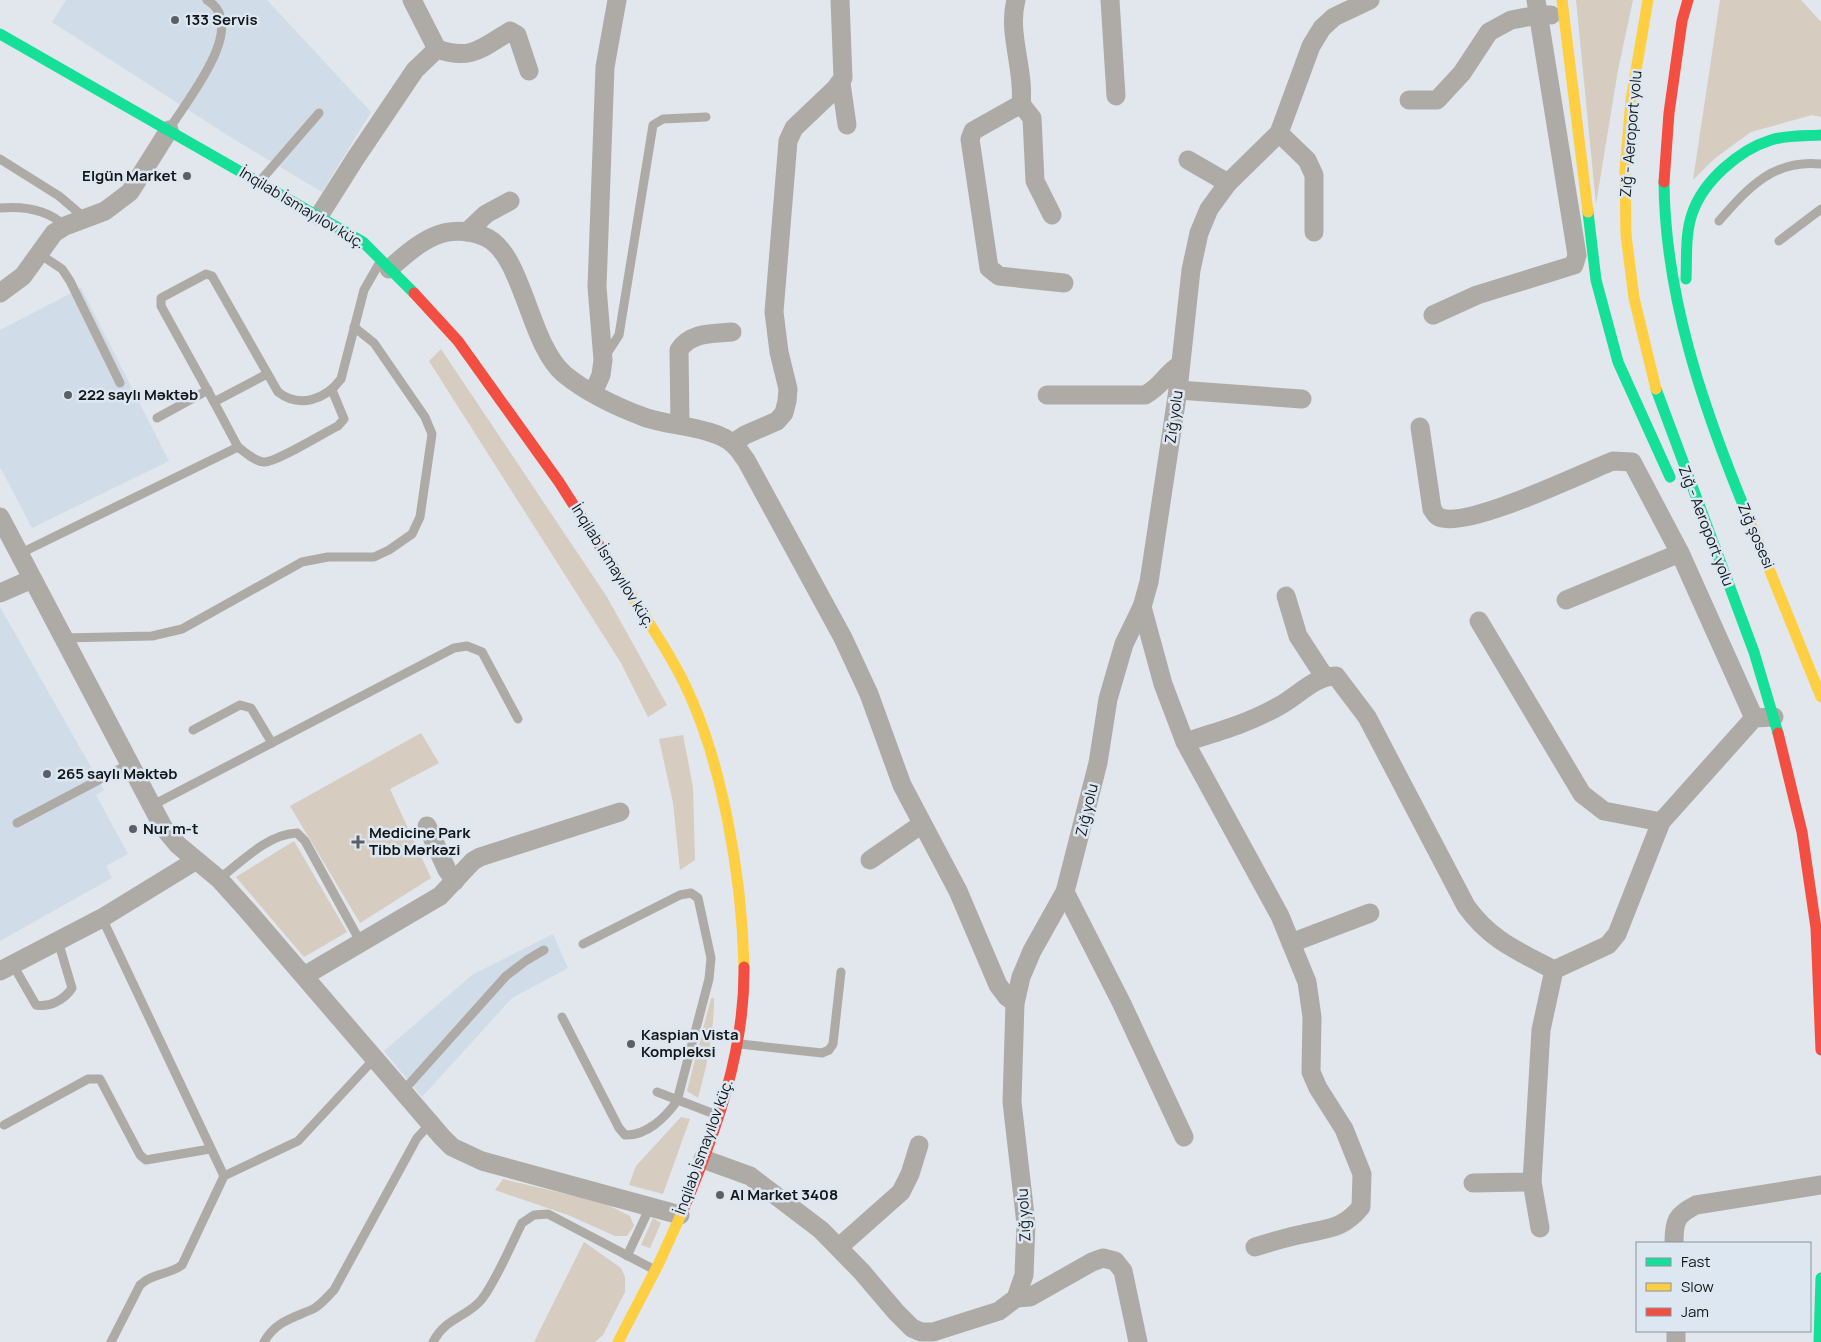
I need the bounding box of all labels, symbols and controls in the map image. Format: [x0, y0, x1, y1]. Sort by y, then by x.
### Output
place label: 133 Servis [185, 9, 258, 30]
marker: 133 Servis [169, 14, 181, 26]
street label: Zığ - Aeroport yolu [1614, 70, 1647, 198]
street label: İnqilab İsmayılov küç. [236, 162, 369, 253]
place label: Elgün Market [82, 165, 177, 186]
marker: Elgün Market [181, 170, 193, 182]
place label: 222 saylı Məktəb [78, 384, 198, 405]
marker: 222 saylı Məktəb [62, 389, 74, 401]
street label: Zığ yolu [1159, 389, 1188, 445]
street label: Zığ - Aeroport yolu [1674, 463, 1739, 589]
street label: İnqilab İsmayılov küç. [567, 500, 660, 632]
street label: Zığ şosesi [1733, 500, 1780, 572]
place label: 265 saylı Məktəb [57, 763, 177, 784]
marker: 265 saylı Məktəb [41, 768, 53, 780]
street label: Zığ yolu [1070, 781, 1103, 838]
place label: Nur m-t [143, 818, 198, 839]
place label: Medicine Park Tibb Mərkəzi [369, 822, 471, 860]
marker: Nur m-t [127, 823, 139, 835]
marker: Medicine Park Tibb Mərkəzi [351, 835, 365, 849]
place label: Kaspian Vista Kompleksi [641, 1024, 739, 1062]
marker: Kaspian Vista Kompleksi [625, 1038, 637, 1050]
street label: İnqilab İsmayılov küç. [669, 1076, 738, 1217]
place label: Al Market 3408 [730, 1184, 838, 1205]
street label: Zığ yolu [1012, 1188, 1035, 1242]
marker: Al Market 3408 [714, 1189, 726, 1201]
legend [1636, 1242, 1811, 1332]
text: Fast [1681, 1251, 1710, 1272]
text: Slow [1681, 1276, 1714, 1297]
text: Jam [1681, 1301, 1709, 1322]

